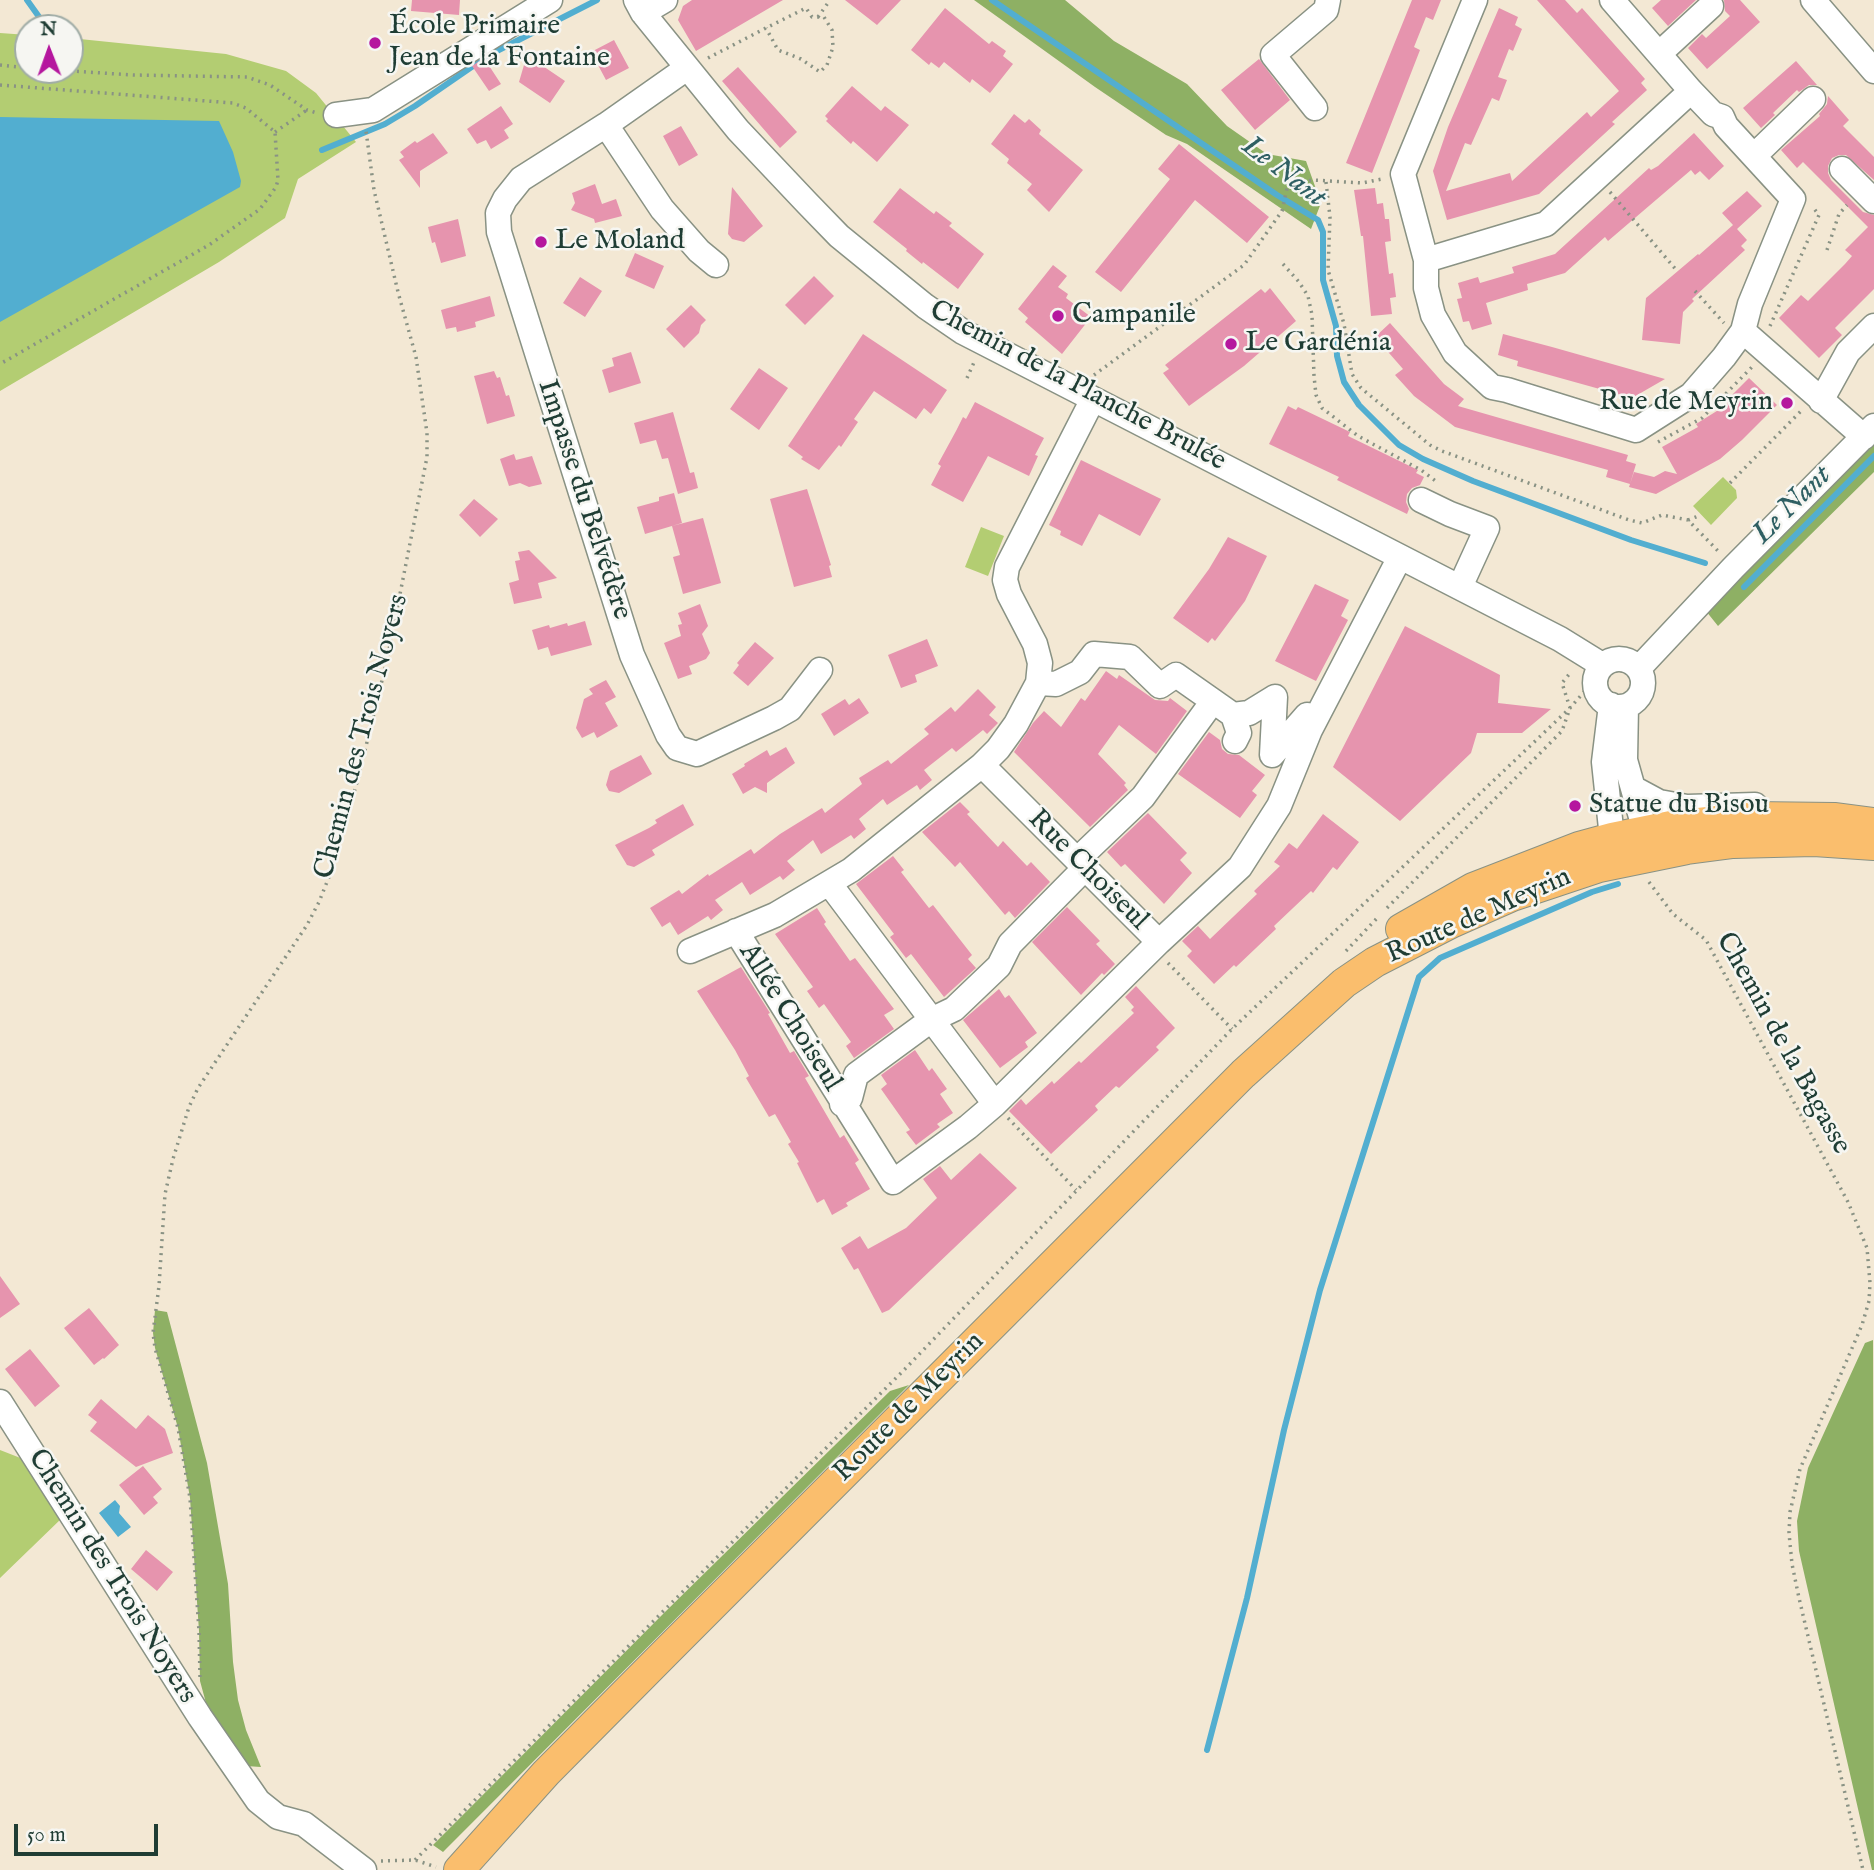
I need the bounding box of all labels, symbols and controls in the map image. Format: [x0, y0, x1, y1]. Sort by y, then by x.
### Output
place label: École Primaire Jean de la Fontaine [389, 10, 610, 76]
north arrow [14, 14, 84, 84]
text: N [40, 18, 57, 42]
marker: École Primaire Jean de la Fontaine [367, 35, 383, 51]
water label: Le Nant [1233, 129, 1333, 217]
place label: Le Moland [555, 225, 685, 259]
marker: Le Moland [533, 234, 549, 250]
street label: Chemin de la Planche Brulée [923, 295, 1231, 479]
place label: Campanile [1072, 299, 1196, 333]
marker: Campanile [1050, 308, 1066, 324]
place label: Le Gardénia [1245, 327, 1391, 361]
marker: Le Gardénia [1223, 336, 1239, 352]
street label: Impasse du Belvédère [528, 376, 638, 624]
place label: Rue de Meyrin [1599, 386, 1773, 420]
marker: Rue de Meyrin [1779, 395, 1795, 411]
water label: Le Nant [1746, 459, 1840, 553]
street label: Chemin des Trois Noyers [309, 591, 417, 883]
place label: Statue du Bisou [1589, 789, 1769, 823]
marker: Statue du Bisou [1567, 798, 1583, 814]
street label: Rue Choiseul [1020, 804, 1154, 938]
street label: Route de Meyrin [1381, 861, 1577, 973]
street label: Chemin de la Bagasse [1707, 927, 1857, 1161]
street label: Allée Choiseul [730, 938, 848, 1098]
street label: Route de Meyrin [828, 1326, 992, 1490]
street label: Chemin des Trois Noyers [19, 1444, 203, 1710]
scale bar [18, 1811, 161, 1855]
text: 50 m [27, 1822, 66, 1849]

